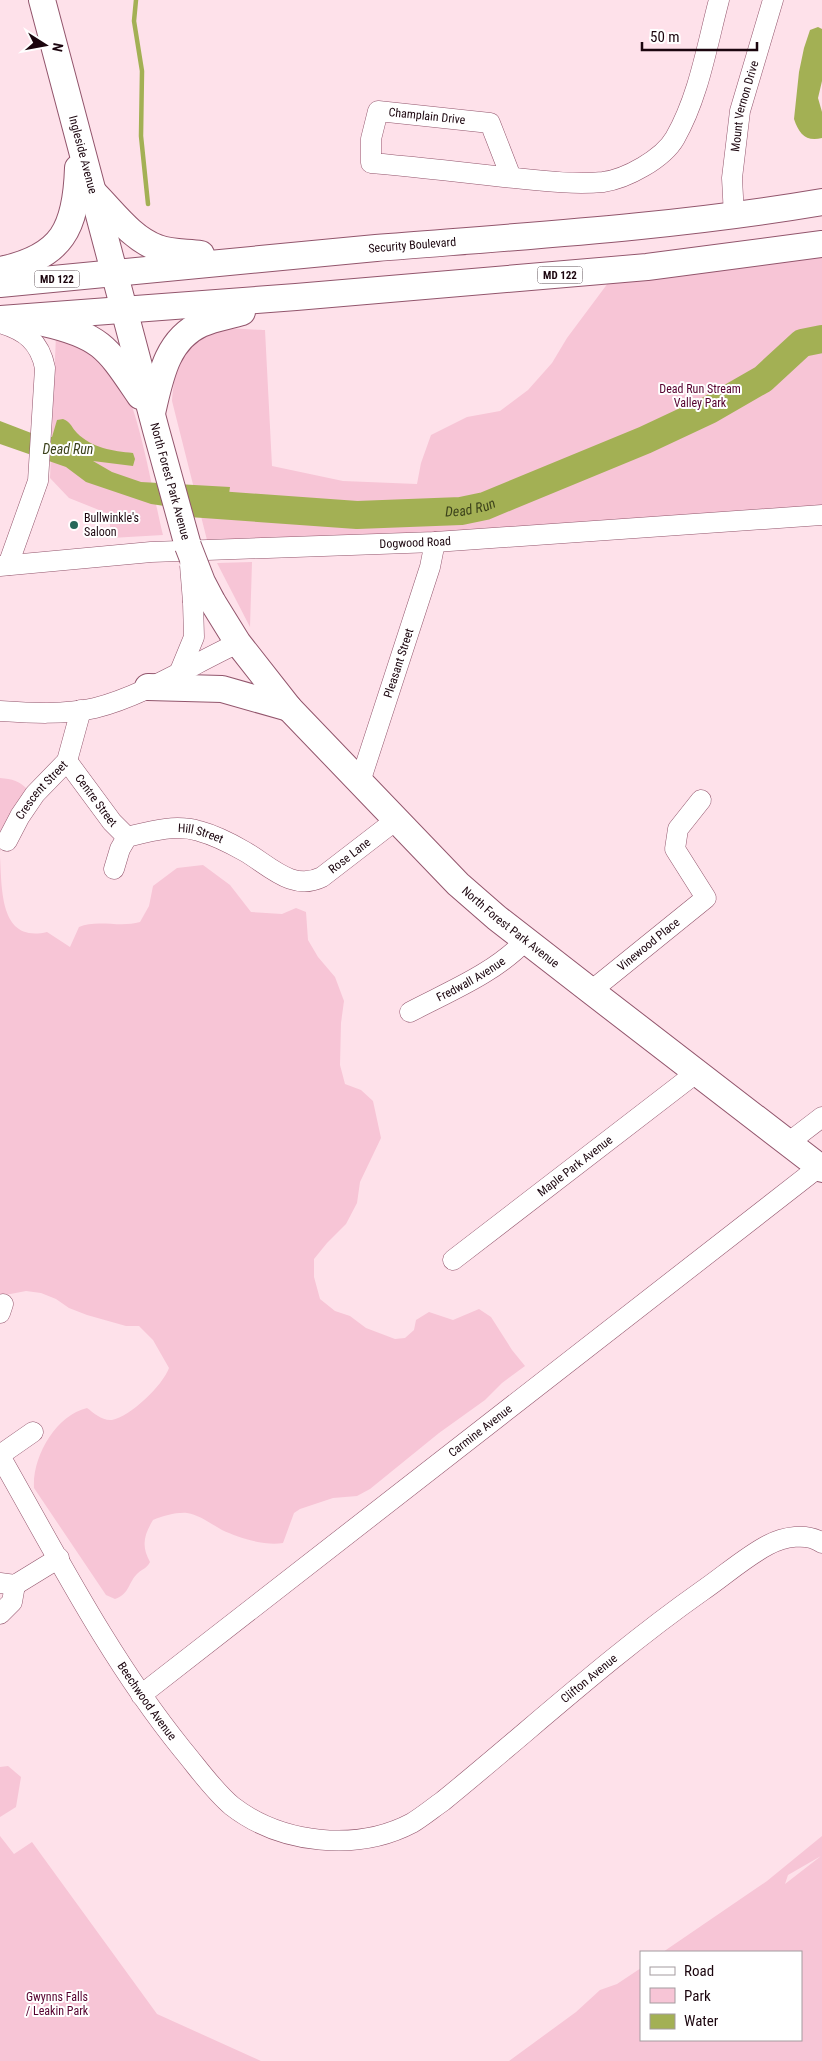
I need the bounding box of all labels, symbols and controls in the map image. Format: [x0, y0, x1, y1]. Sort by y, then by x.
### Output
north arrow [20, 20, 70, 70]
scale bar [642, 20, 757, 52]
text: 50 m [650, 28, 680, 46]
text: N [49, 42, 66, 53]
street label: Mount Vernon Drive [728, 59, 762, 153]
street label: Champlain Drive [388, 105, 466, 127]
street label: Ingleside Avenue [66, 114, 100, 196]
street label: Security Boulevard [368, 235, 457, 256]
road number: MD 122 [538, 266, 582, 284]
road number: MD 122 [34, 270, 80, 288]
park label: Dead Run Stream Valley Park [659, 382, 741, 410]
street label: North Forest Park Avenue [147, 421, 193, 542]
water label: Dead Run [43, 441, 93, 457]
water label: Dead Run [445, 495, 498, 520]
place label: Bullwinkle's Saloon [84, 511, 139, 539]
marker: Bullwinkle's Saloon [68, 519, 80, 531]
street label: Dogwood Road [379, 534, 451, 551]
street label: Pleasant Street [381, 626, 417, 700]
street label: Crescent Street [13, 757, 71, 822]
street label: Centre Street [72, 771, 120, 830]
street label: Hill Street [178, 821, 226, 846]
street label: Rose Lane [326, 835, 374, 876]
street label: North Forest Park Avenue [459, 884, 562, 971]
street label: Vinewood Place [615, 915, 683, 974]
street label: Fredwall Avenue [434, 954, 508, 1005]
street label: Maple Park Avenue [535, 1133, 616, 1199]
street label: Carmine Avenue [446, 1401, 515, 1460]
street label: Clifton Avenue [558, 1651, 620, 1706]
street label: Beechwood Avenue [115, 1660, 180, 1743]
legend [640, 1951, 802, 2041]
text: Road [684, 1962, 714, 1980]
text: Park [684, 1987, 711, 2005]
park label: Gwynns Falls / Leakin Park [26, 1990, 89, 2018]
text: Water [684, 2012, 719, 2030]

